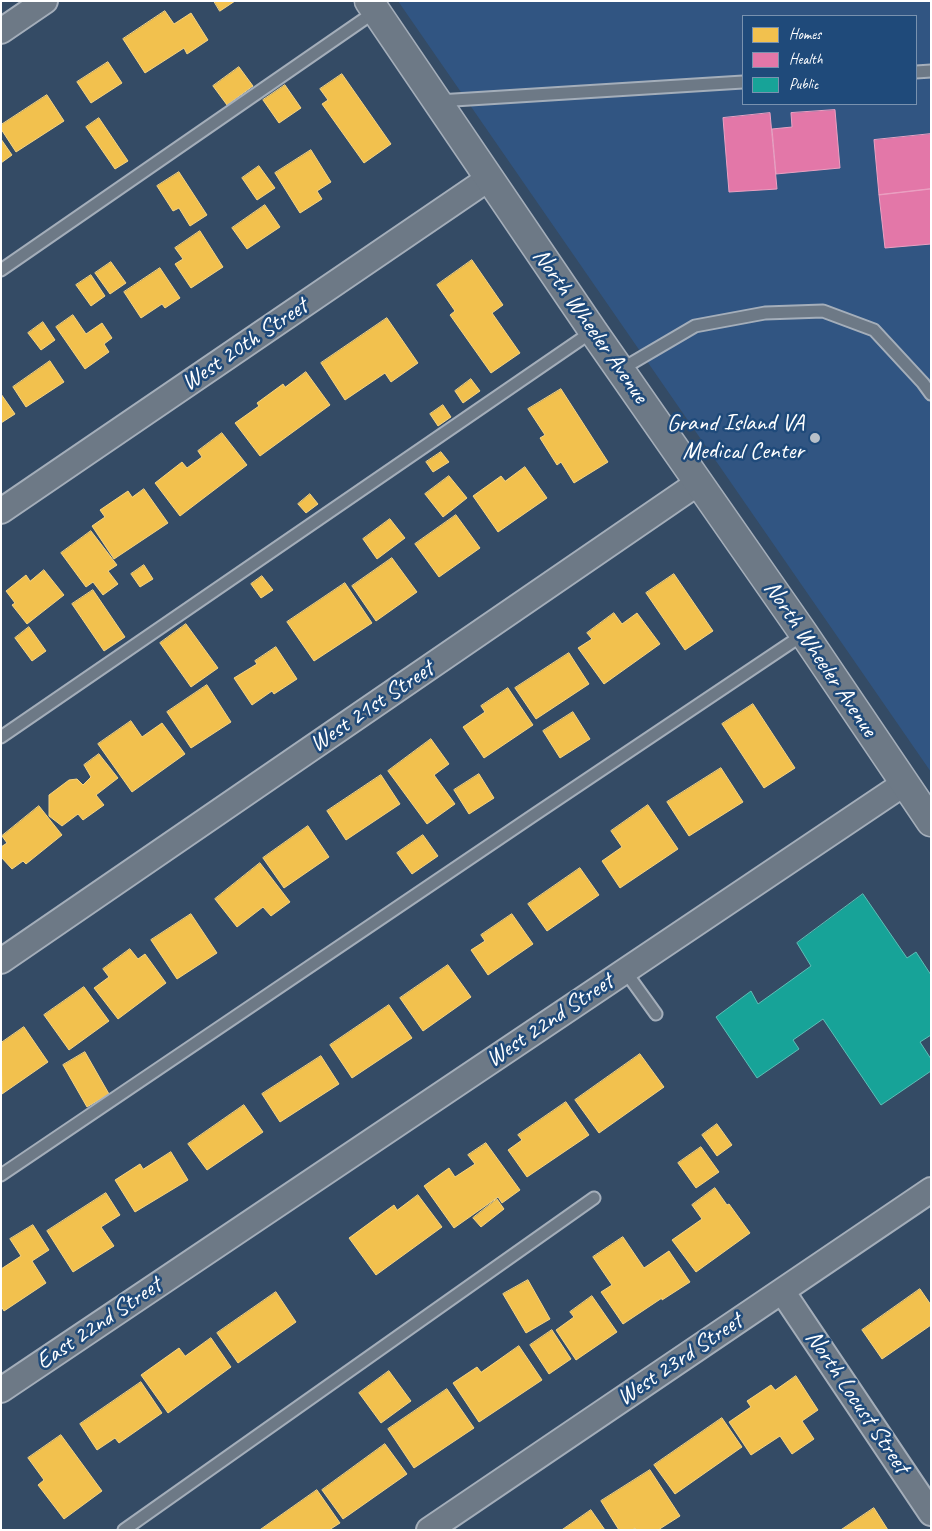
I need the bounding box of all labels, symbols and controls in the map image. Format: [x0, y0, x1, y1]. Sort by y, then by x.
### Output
legend [742, 15, 917, 105]
text: Homes [789, 25, 821, 44]
text: Health [789, 50, 823, 69]
text: Public [789, 75, 818, 94]
street label: North Wheeler Avenue [526, 243, 654, 409]
street label: West 20th Street [177, 292, 313, 398]
place label: Grand Island VA Medical Center [667, 410, 804, 466]
marker: Grand Island VA Medical Center [808, 431, 822, 445]
street label: North Wheeler Avenue [757, 575, 883, 743]
street label: West 21st Street [305, 655, 439, 759]
street label: West 22nd Street [481, 968, 619, 1074]
street label: East 22nd Street [31, 1272, 167, 1376]
street label: West 23rd Street [612, 1308, 748, 1412]
street label: North Locust Street [799, 1325, 915, 1479]

